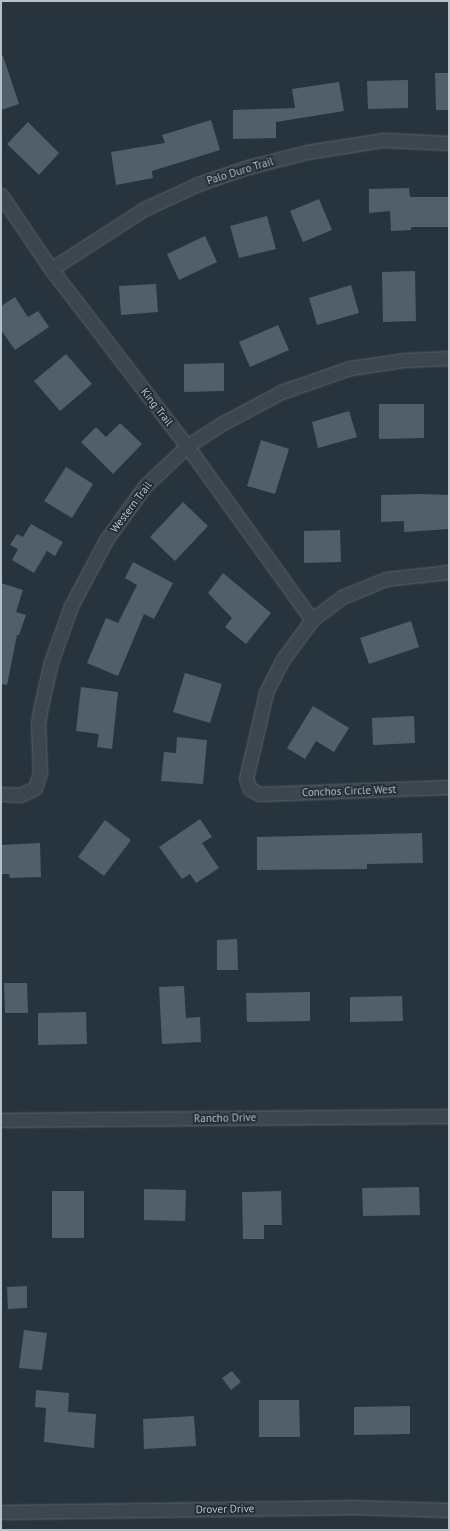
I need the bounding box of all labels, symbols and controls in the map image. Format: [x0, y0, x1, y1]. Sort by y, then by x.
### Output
street label: Palo Duro Trail [205, 155, 275, 187]
street label: King Trail [138, 385, 176, 429]
street label: Western Trail [107, 479, 155, 535]
street label: Conchos Circle West [302, 783, 396, 799]
street label: Rancho Drive [194, 1111, 256, 1125]
street label: Drover Drive [195, 1502, 255, 1516]

